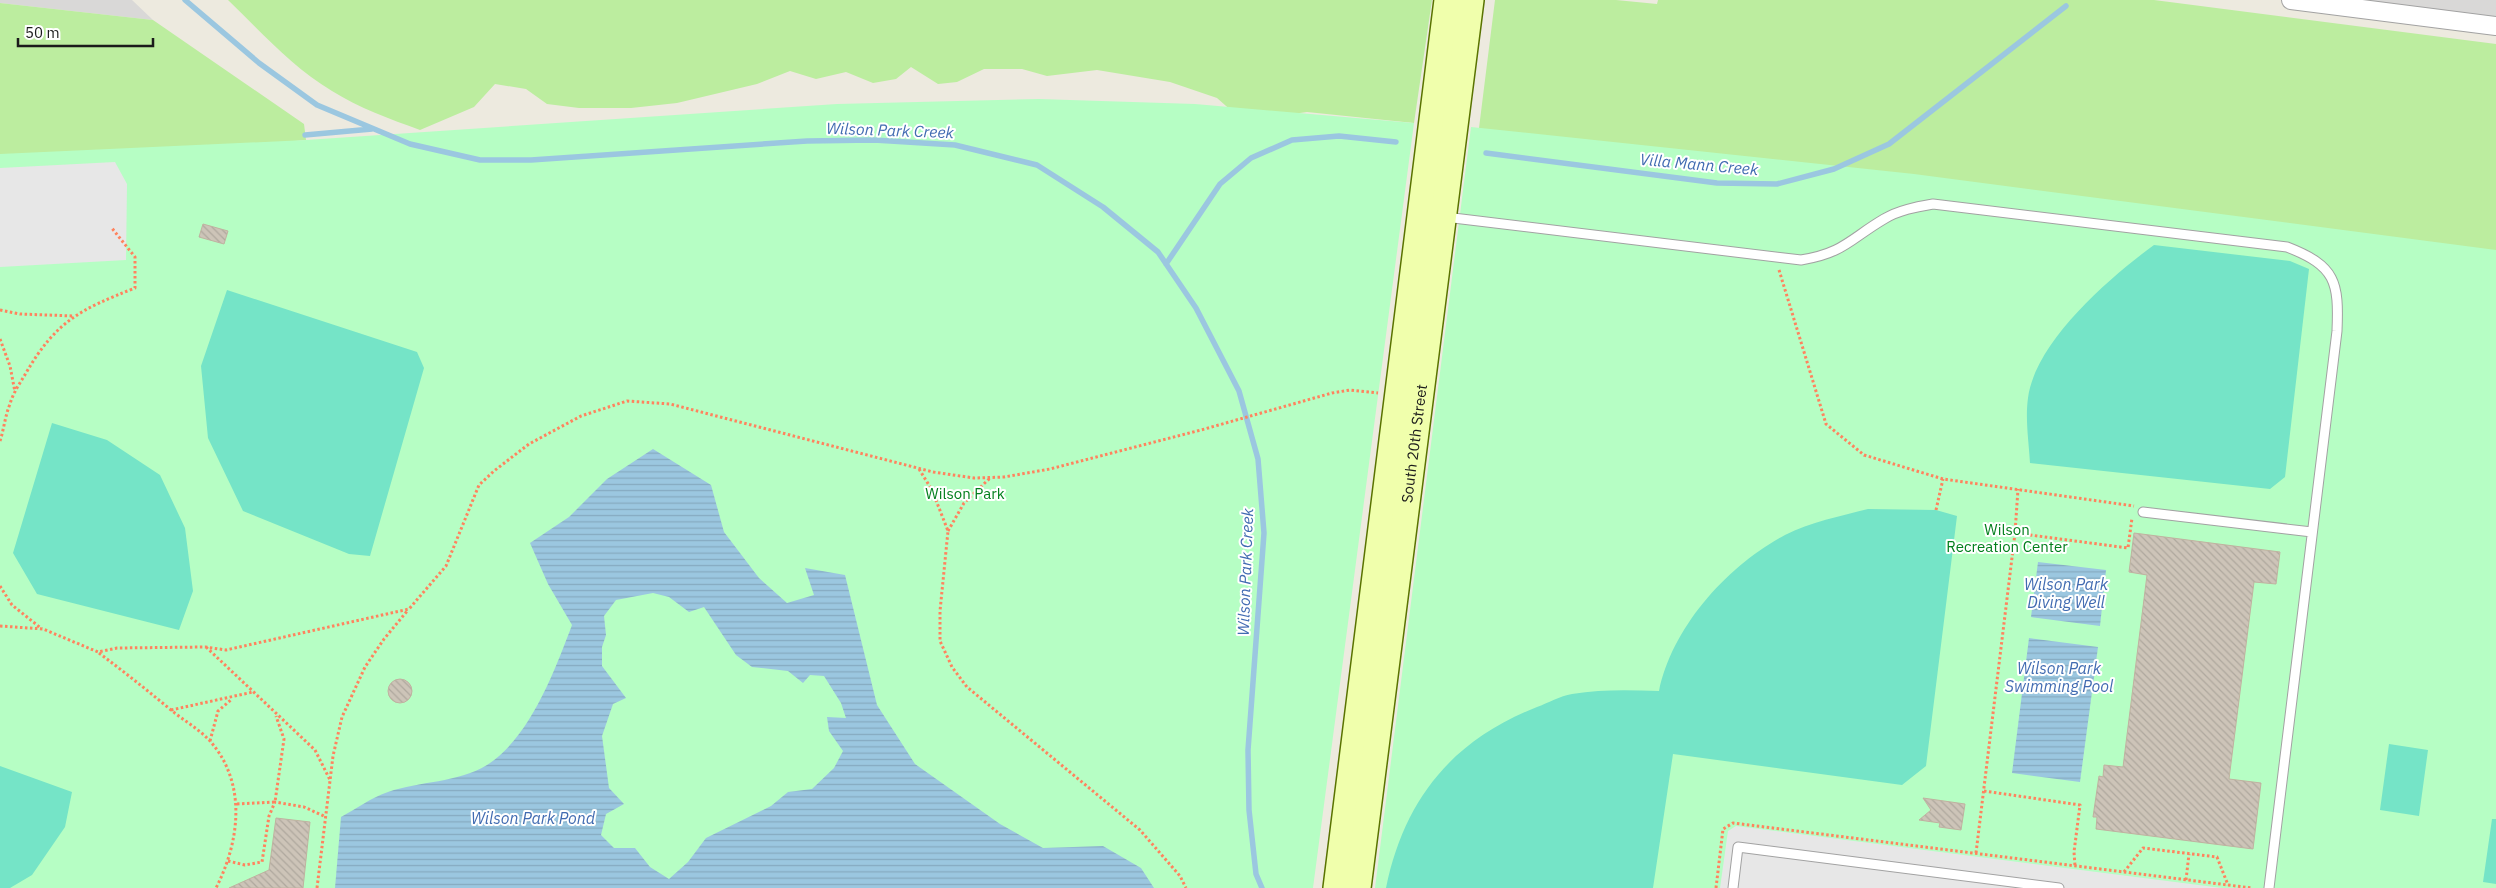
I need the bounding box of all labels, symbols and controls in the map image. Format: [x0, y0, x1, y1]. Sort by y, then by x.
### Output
scale bar [18, 15, 152, 47]
text: 50 m [25, 23, 60, 42]
water label: Wilson Park Creek [826, 118, 955, 142]
water label: Villa Mann Creek [1639, 149, 1760, 179]
street label: South 20th Street [1397, 383, 1431, 504]
park label: Wilson Park [925, 484, 1005, 503]
water label: Wilson Park Creek [1233, 507, 1257, 636]
park label: Wilson Recreation Center [1946, 520, 2068, 556]
water label: Wilson Park Diving Well [2024, 574, 2109, 612]
water label: Wilson Park Swimming Pool [2005, 658, 2114, 696]
water label: Wilson Park Pond [471, 808, 596, 828]

